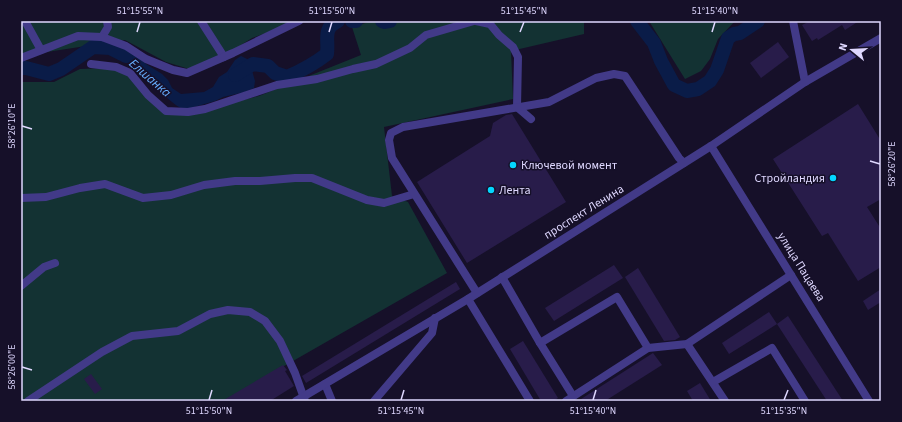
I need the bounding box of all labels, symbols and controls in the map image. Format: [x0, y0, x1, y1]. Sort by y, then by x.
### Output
text: 51°15'55"N [117, 4, 163, 18]
text: 51°15'50"N [309, 4, 355, 18]
text: 51°15'45"N [501, 4, 547, 18]
text: 51°15'40"N [692, 4, 738, 18]
north arrow [832, 30, 872, 70]
text: N [835, 41, 851, 53]
water label: Елшанка [125, 55, 175, 101]
text: 58°26'10"E [5, 103, 19, 149]
text: 58°26'20"E [885, 141, 899, 187]
place label: Ключевой момент [521, 157, 618, 174]
marker: Ключевой момент [508, 160, 518, 170]
place label: Стройландия [754, 170, 825, 187]
marker: Стройландия [828, 173, 838, 183]
street label: проспект Ленина [541, 181, 627, 243]
place label: Лента [499, 182, 531, 199]
marker: Лента [486, 185, 496, 195]
street label: улица Пацаева [773, 229, 829, 305]
text: 58°26'00"E [5, 344, 19, 390]
text: 51°15'50"N [186, 404, 232, 418]
text: 51°15'45"N [378, 404, 424, 418]
text: 51°15'40"N [570, 404, 616, 418]
text: 51°15'35"N [761, 404, 807, 418]

